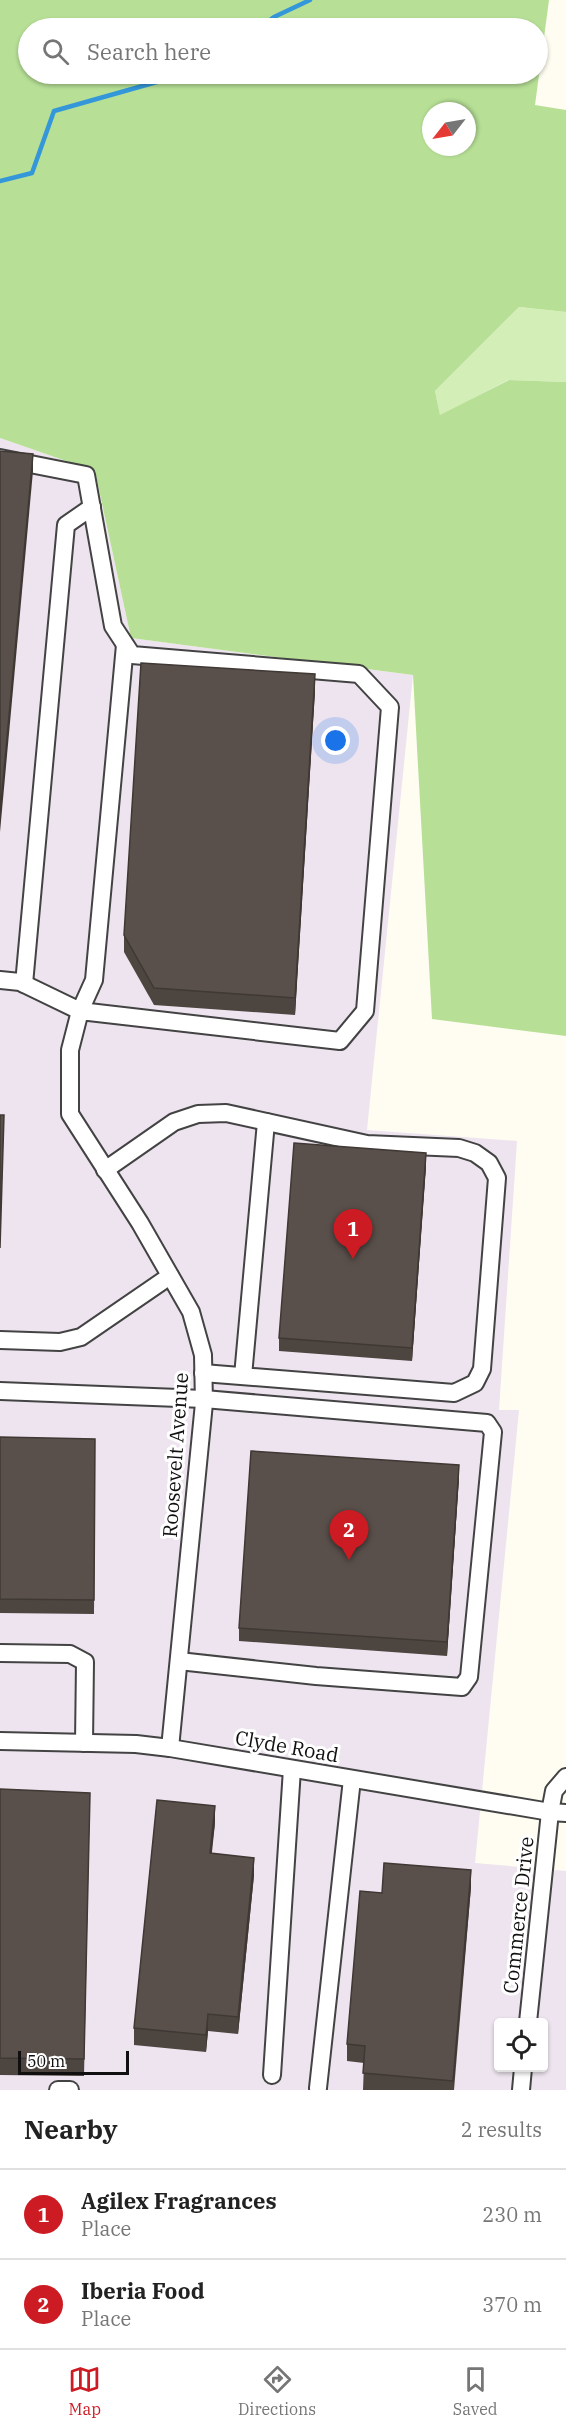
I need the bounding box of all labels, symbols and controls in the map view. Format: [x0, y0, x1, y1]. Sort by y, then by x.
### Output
search box [18, 18, 548, 84]
icon: search [39, 35, 72, 68]
text: Search here [87, 37, 211, 66]
north arrow [422, 102, 476, 156]
your location [321, 726, 350, 755]
pin: 1 [334, 1210, 372, 1259]
street label: Roosevelt Avenue [156, 1371, 194, 1539]
pin: 2 [330, 1510, 368, 1560]
street label: Clyde Road [233, 1724, 341, 1768]
street label: Commerce Drive [496, 1835, 540, 1995]
map controls [494, 2018, 548, 2072]
button: locate [494, 2018, 548, 2072]
scale bar [18, 2048, 129, 2076]
text: 50 m [27, 2051, 65, 2071]
text: Nearby [24, 2112, 118, 2146]
text: 2 results [461, 2116, 542, 2143]
text: Agilex Fragrances [81, 2186, 277, 2215]
text: 1 [38, 2201, 50, 2228]
text: 230 m [482, 2201, 542, 2228]
text: Place [81, 2215, 131, 2242]
text: Iberia Food [81, 2276, 205, 2305]
text: 2 [38, 2291, 50, 2318]
text: 370 m [482, 2291, 542, 2318]
text: Place [81, 2305, 131, 2332]
tab: Map [68, 2363, 101, 2419]
tab: Directions [238, 2363, 316, 2419]
tab: Saved [453, 2363, 498, 2419]

